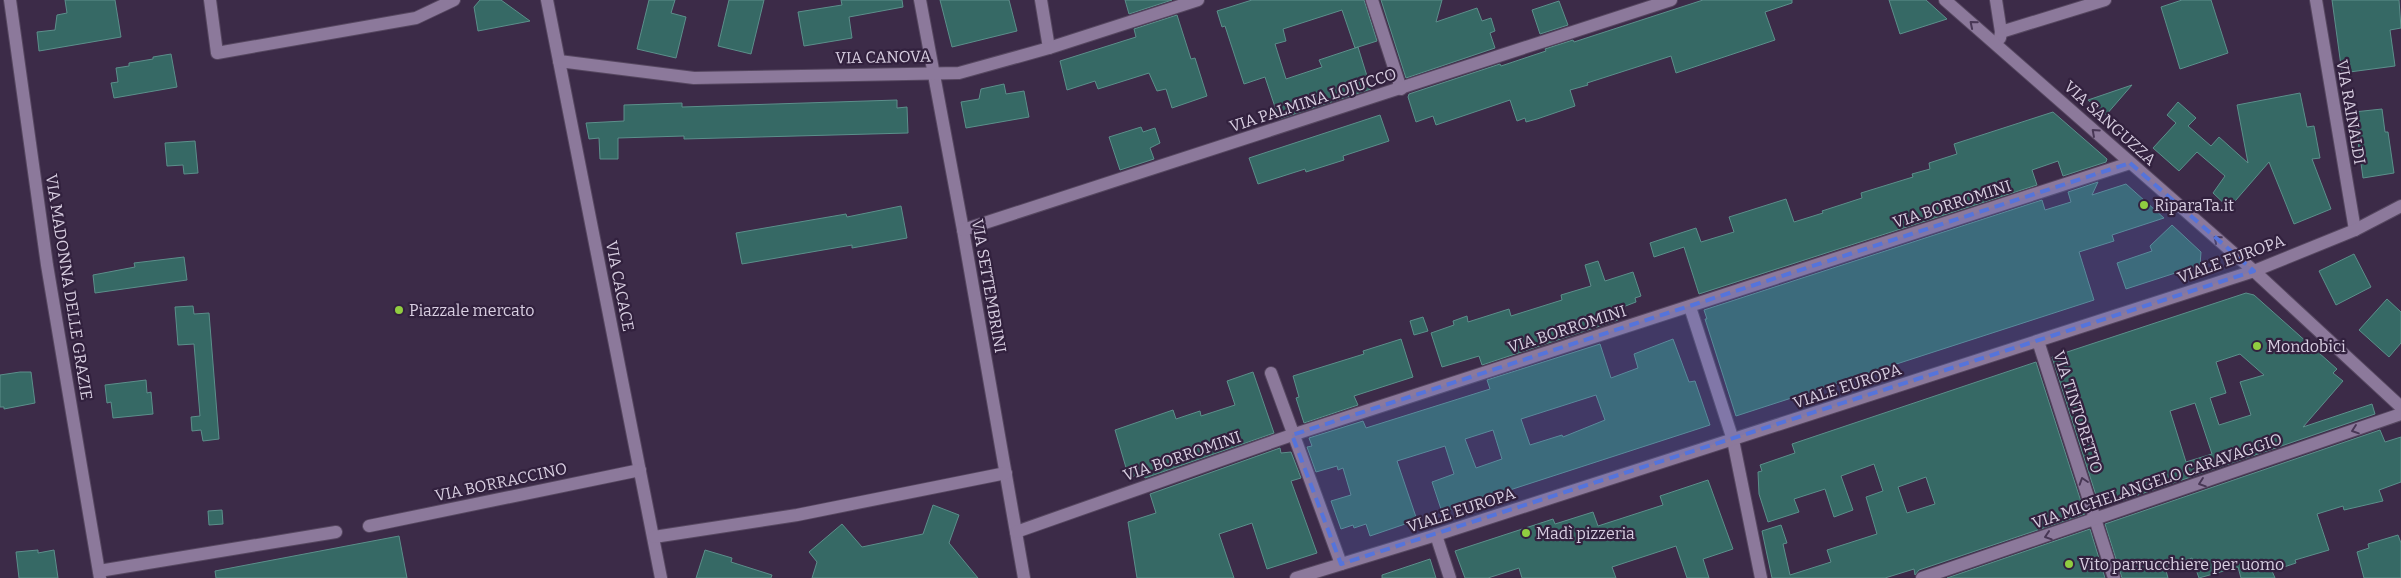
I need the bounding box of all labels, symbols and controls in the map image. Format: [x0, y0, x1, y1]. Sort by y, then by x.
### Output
one-way arrow [1970, 21, 1979, 30]
street label: VIA CANOVA [835, 47, 932, 67]
street label: VIA RAINALDI [2332, 58, 2370, 166]
street label: VIA PALMINA LOJUCCO [1227, 64, 1399, 136]
street label: VIA SANGUZZA [2060, 77, 2160, 170]
one-way arrow [2092, 128, 2101, 137]
street label: VIA MADONNA DELLE GRAZIE [42, 173, 96, 401]
street label: VIA BORROMINI [1890, 176, 2014, 232]
place label: RiparaTa.it [2154, 196, 2234, 215]
marker: RiparaTa.it [2138, 199, 2150, 211]
street label: VIA SETTEMBRINI [968, 218, 1010, 354]
street label: VIALE EUROPA [2175, 231, 2288, 287]
one-way arrow [2214, 235, 2223, 244]
street label: VIA CACACE [602, 239, 638, 333]
place label: Piazzale mercato [409, 301, 535, 320]
street label: VIA BORROMINI [1505, 301, 1629, 357]
marker: Piazzale mercato [393, 304, 405, 316]
place label: Mondobici [2267, 337, 2346, 356]
marker: Mondobici [2251, 340, 2263, 352]
street label: VIA TINTORETTO [2049, 348, 2107, 476]
street label: VIALE EUROPA [1790, 359, 1904, 412]
one-way arrow [2351, 424, 2360, 434]
street label: VIA BORROMINI [1121, 427, 1243, 485]
street label: VIA MICHELANGELO CARAVAGGIO [2030, 429, 2284, 533]
street label: VIA BORRACCINO [433, 459, 569, 505]
one-way arrow [2198, 477, 2206, 487]
one-way arrow [2079, 478, 2089, 486]
street label: VIALE EUROPA [1404, 483, 1518, 536]
place label: Madì pizzeria [1536, 524, 1635, 543]
marker: Madì pizzeria [1520, 527, 1532, 539]
one-way arrow [2044, 530, 2053, 540]
place label: Vito parrucchiere per uomo [2079, 555, 2284, 574]
marker: Vito parrucchiere per uomo [2063, 558, 2075, 570]

